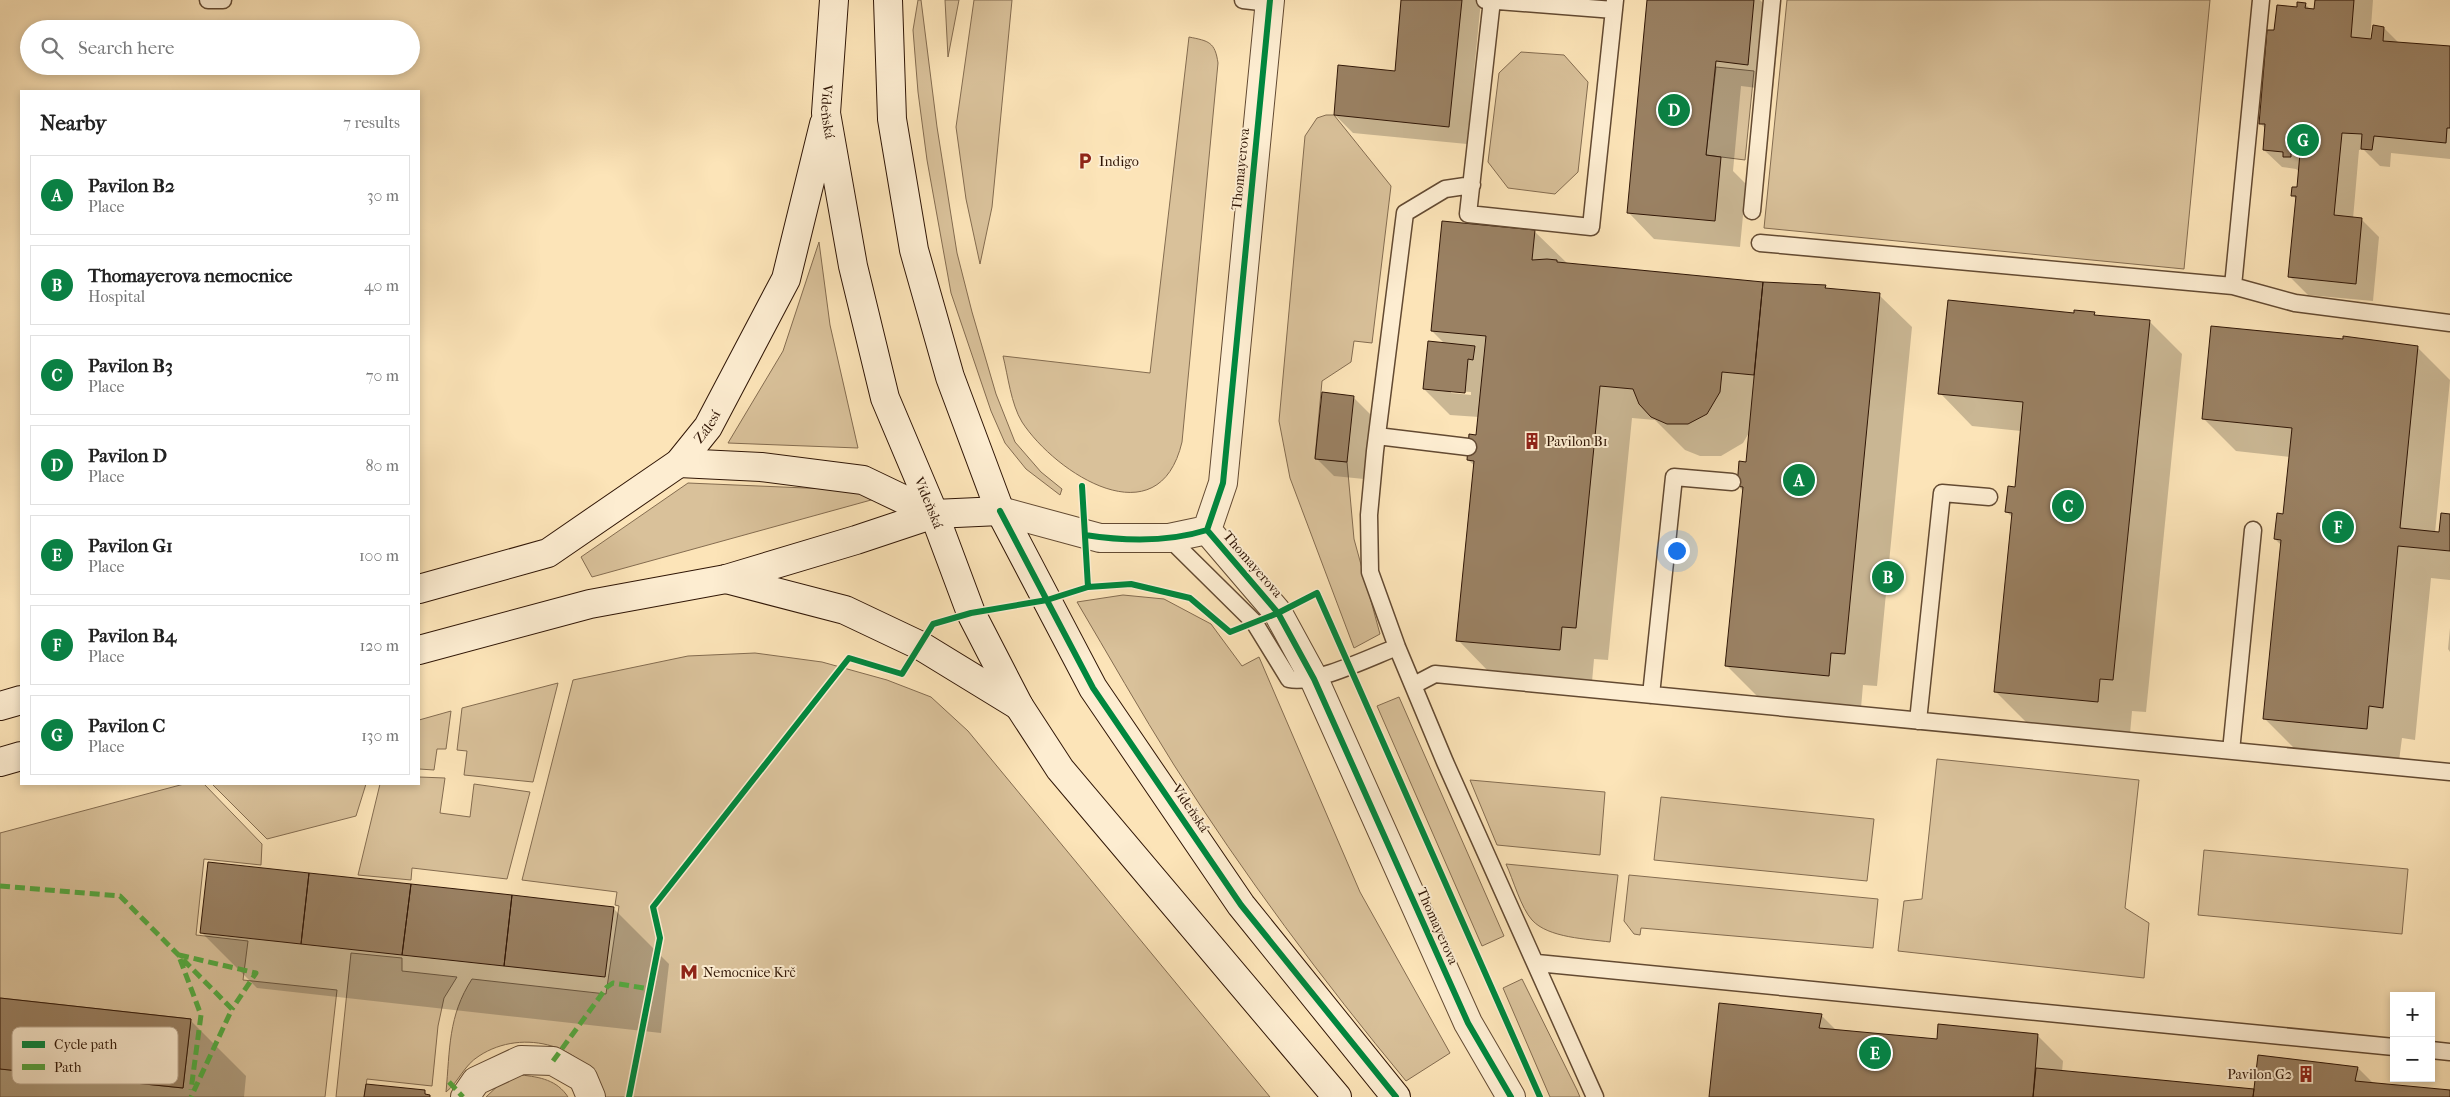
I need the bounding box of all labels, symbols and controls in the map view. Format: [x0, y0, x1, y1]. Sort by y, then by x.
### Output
search box [20, 20, 420, 75]
icon: search [38, 34, 66, 62]
text: Search here [78, 37, 174, 59]
street label: Vídeňská [817, 83, 838, 141]
pin: D [1658, 91, 1690, 129]
text: Nearby [40, 111, 106, 135]
text: 7 results [343, 113, 400, 132]
pin: G [2287, 121, 2319, 159]
street label: Thomayerova [1228, 127, 1253, 211]
parking icon: Indigo [1075, 151, 1095, 171]
place label: Indigo [1099, 153, 1139, 170]
text: Pavilon B2 [88, 175, 175, 197]
text: A [52, 186, 62, 205]
text: 30 m [367, 186, 399, 205]
text: Place [88, 197, 124, 216]
text: Thomayerova nemocnice [88, 265, 292, 287]
text: B [52, 276, 62, 295]
text: 40 m [364, 276, 399, 295]
text: Hospital [88, 287, 145, 306]
text: Pavilon B3 [88, 355, 173, 377]
text: C [52, 366, 62, 385]
text: 70 m [366, 366, 399, 385]
text: Place [88, 377, 124, 396]
street label: Zálesí [690, 407, 725, 447]
building icon: Pavilon B1 [1522, 431, 1542, 451]
place label: Pavilon B1 [1546, 433, 1608, 450]
text: Pavilon D [88, 445, 167, 467]
text: D [51, 456, 63, 475]
text: 80 m [365, 456, 399, 475]
pin: A [1783, 461, 1815, 499]
text: Place [88, 467, 124, 486]
street label: Vídeňská [910, 473, 947, 532]
pin: C [2052, 487, 2084, 525]
pin: F [2322, 508, 2354, 546]
street label: Thomayerova [1219, 528, 1286, 601]
text: Pavilon G1 [88, 535, 173, 557]
your location [1664, 538, 1690, 564]
text: E [52, 546, 62, 565]
text: 100 m [359, 546, 399, 565]
text: Place [88, 557, 124, 576]
pin: B [1872, 558, 1904, 596]
text: Pavilon B4 [88, 625, 176, 647]
text: F [53, 636, 61, 655]
text: 120 m [360, 636, 399, 655]
text: Place [88, 647, 124, 666]
text: Pavilon C [88, 715, 165, 737]
text: G [51, 726, 63, 745]
text: 130 m [361, 726, 399, 745]
text: Place [88, 737, 124, 756]
street label: Vídeňská [1168, 780, 1213, 836]
street label: Thomayerova [1413, 885, 1462, 968]
metro station icon: Nemocnice Krč [679, 962, 699, 982]
place label: Nemocnice Krč [703, 964, 796, 981]
map controls [2390, 992, 2435, 1082]
button: + [2390, 992, 2435, 1037]
legend [12, 1027, 178, 1084]
pin: E [1859, 1034, 1891, 1072]
text: Cycle path [54, 1036, 118, 1053]
button: − [2390, 1037, 2435, 1082]
text: Path [54, 1059, 82, 1076]
building icon: Pavilon G2 [2296, 1064, 2316, 1084]
place label: Pavilon G2 [2227, 1066, 2292, 1083]

